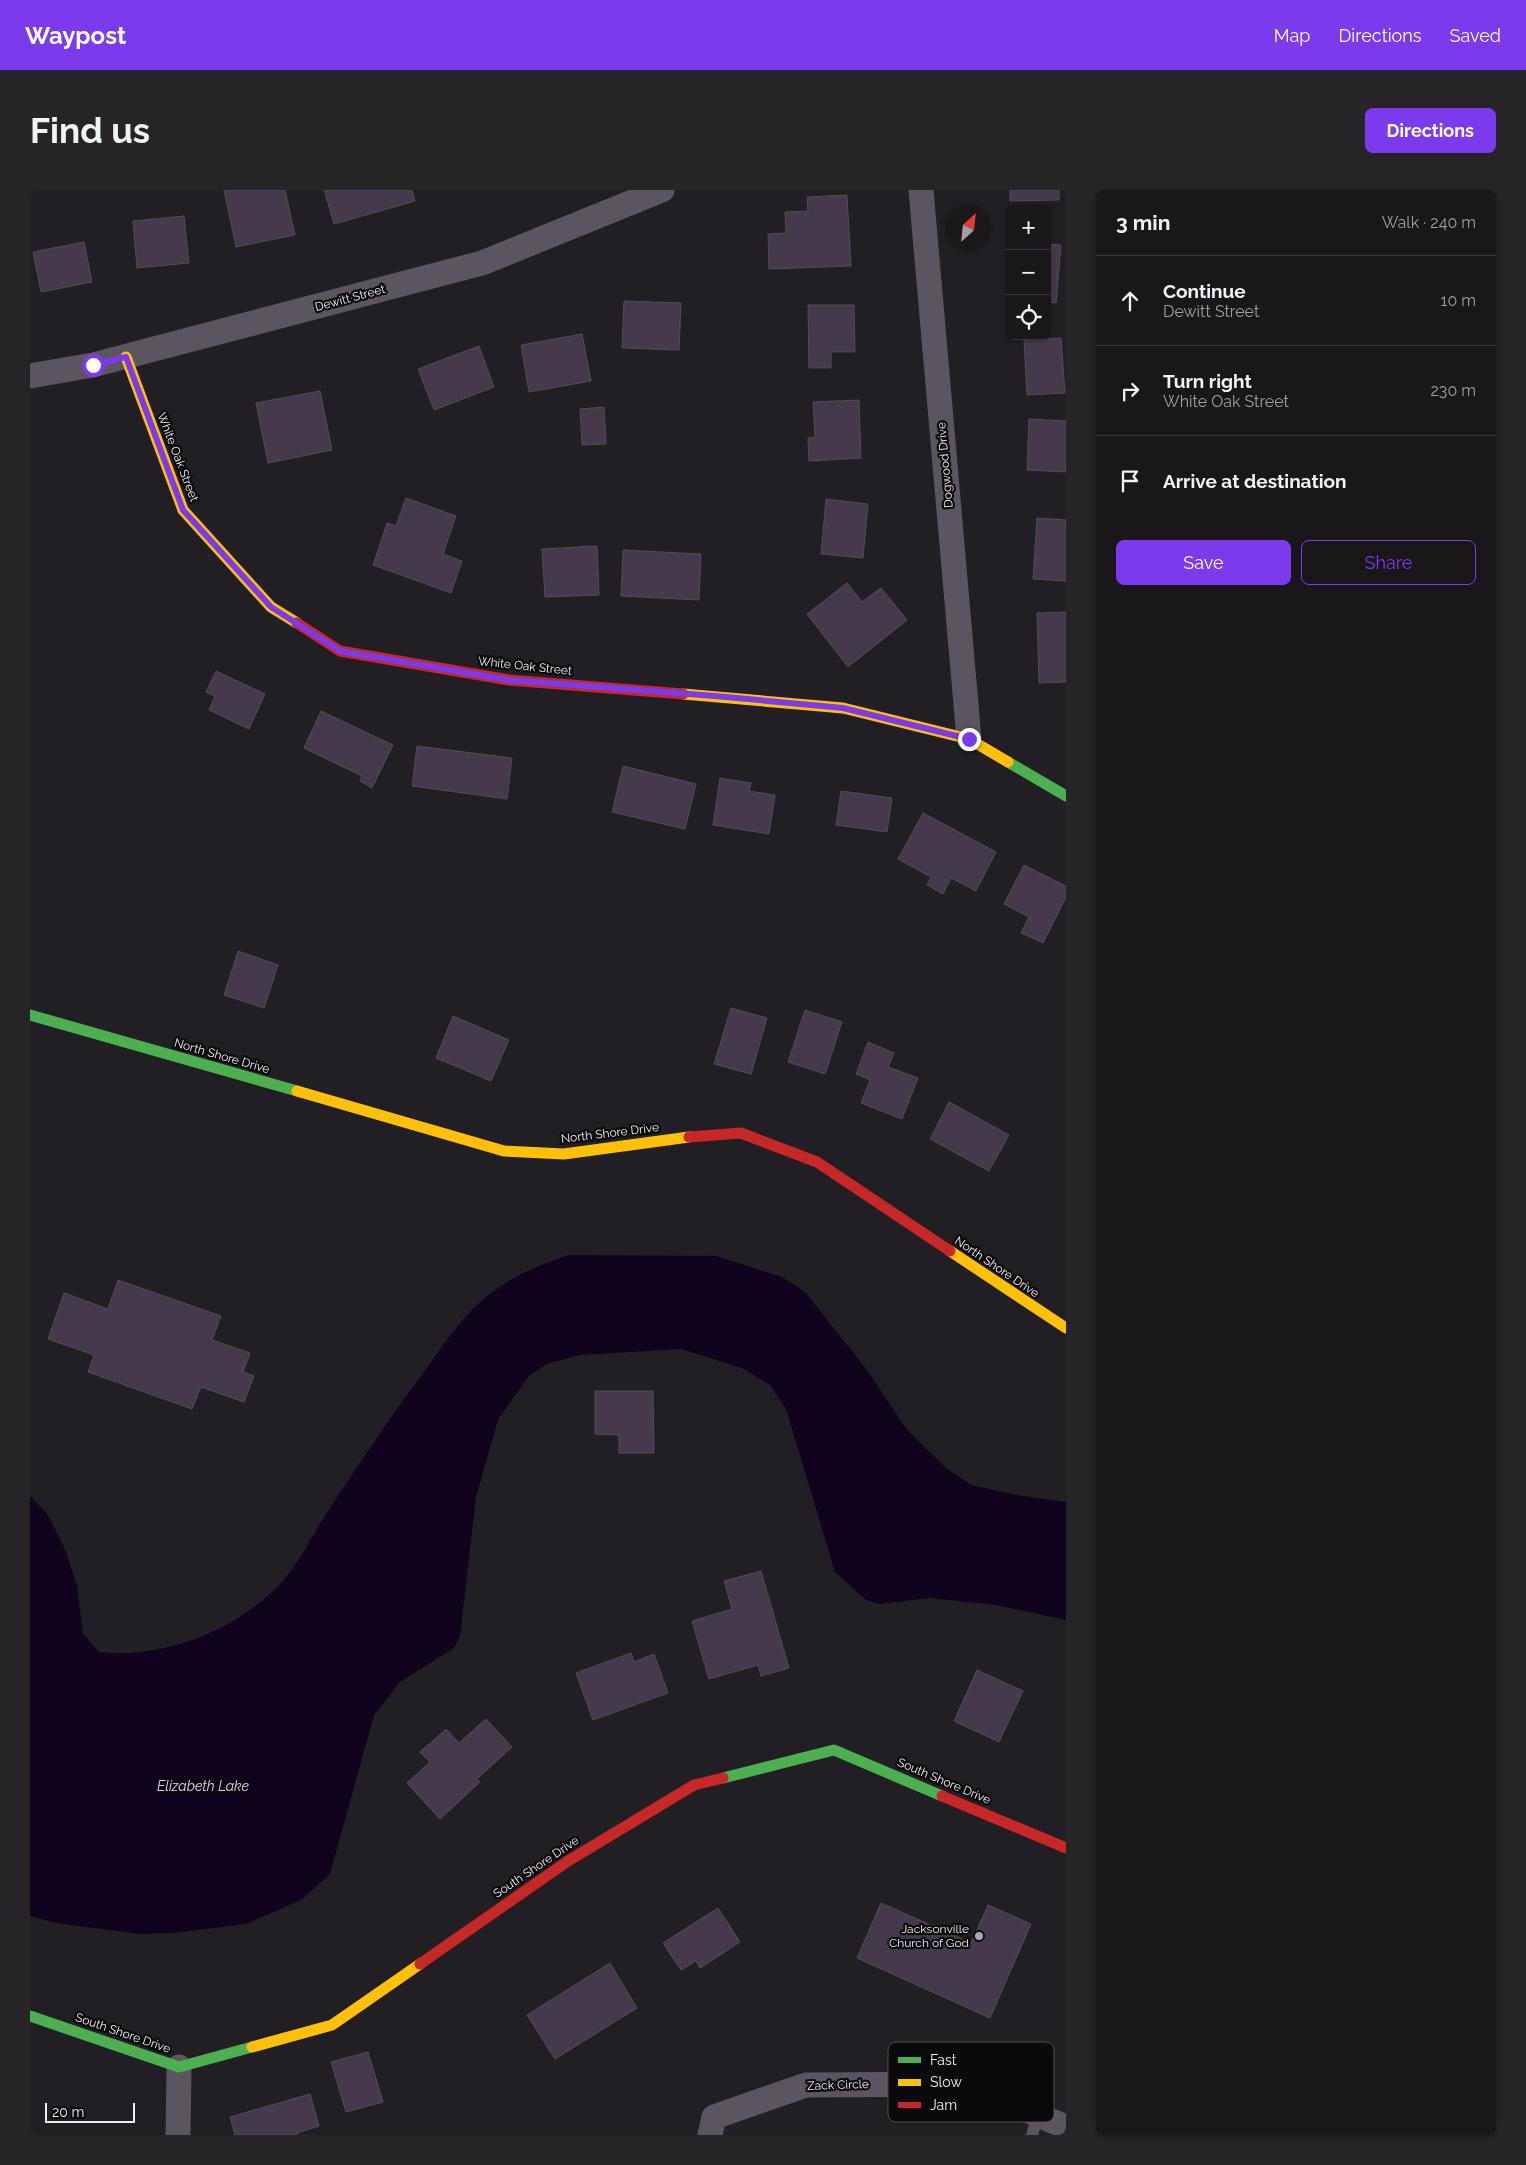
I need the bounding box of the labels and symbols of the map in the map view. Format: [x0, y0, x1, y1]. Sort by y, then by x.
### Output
north arrow [946, 205, 991, 250]
street label: Dewitt Street [313, 282, 387, 314]
route start [82, 354, 105, 377]
street label: White Oak Street [155, 410, 201, 504]
street label: Dogwood Drive [934, 421, 956, 509]
street label: White Oak Street [477, 654, 573, 678]
route end [958, 728, 981, 751]
street label: North Shore Drive [173, 1036, 271, 1076]
street label: North Shore Drive [560, 1120, 660, 1146]
street label: North Shore Drive [952, 1234, 1042, 1300]
street label: South Shore Drive [895, 1755, 993, 1807]
water label: Elizabeth Lake [157, 1778, 249, 1794]
street label: South Shore Drive [491, 1833, 581, 1901]
place label: Jacksonville Church of God [889, 1922, 969, 1950]
marker: Jacksonville Church of God [973, 1930, 985, 1942]
street label: South Shore Drive [74, 2010, 172, 2056]
legend [888, 2042, 1054, 2122]
text: Fast [930, 2052, 957, 2068]
text: Slow [930, 2074, 962, 2090]
street label: Zack Circle [807, 2077, 869, 2093]
text: Jam [930, 2097, 957, 2113]
scale bar [45, 2100, 135, 2123]

